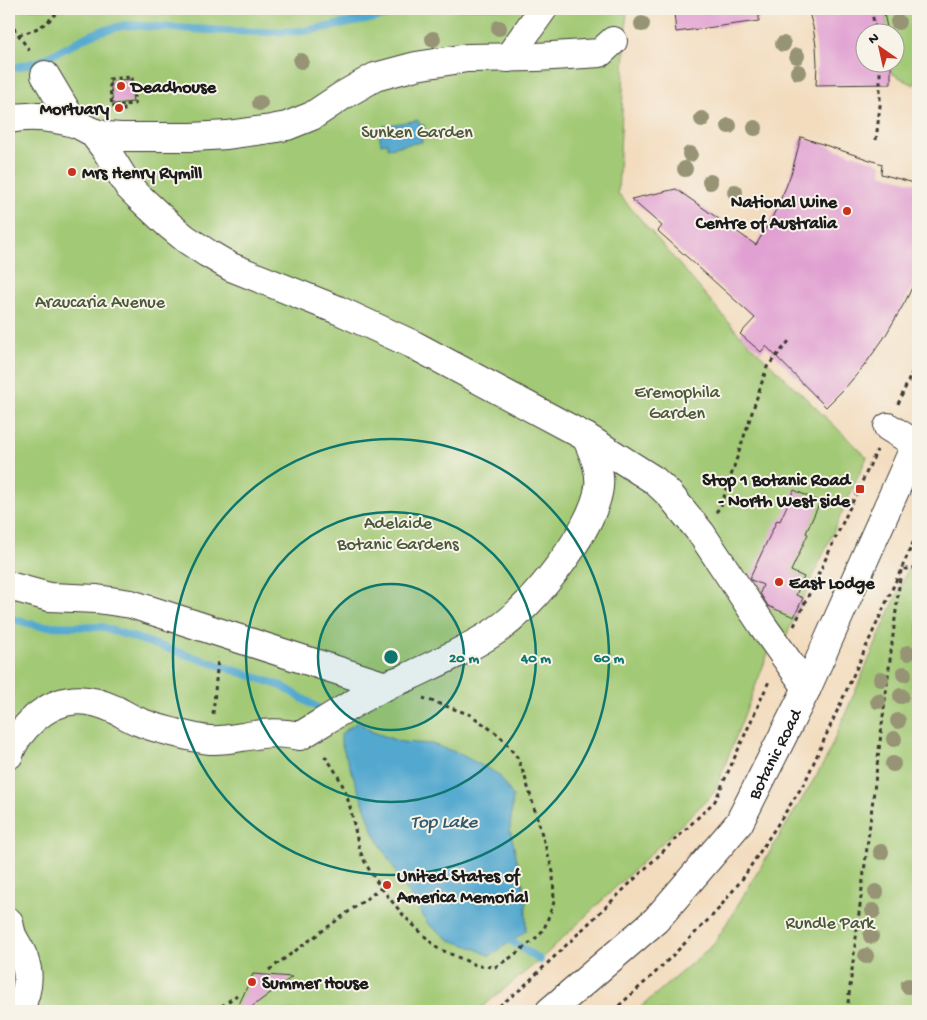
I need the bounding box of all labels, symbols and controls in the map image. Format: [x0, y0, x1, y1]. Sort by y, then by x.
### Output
north arrow [854, 22, 904, 72]
text: N [866, 30, 883, 49]
place label: Deadhouse [129, 78, 217, 99]
marker: Deadhouse [115, 80, 127, 92]
place label: Mortuary [40, 100, 109, 121]
marker: Mortuary [113, 102, 125, 114]
park label: Sunken Garden [361, 123, 473, 144]
place label: Mrs Henry Rymill [82, 164, 202, 185]
marker: Mrs Henry Rymill [66, 166, 78, 178]
place label: National Wine Centre of Australia [695, 193, 838, 235]
marker: National Wine Centre of Australia [841, 205, 853, 217]
park label: Araucaria Avenue [35, 293, 166, 314]
park label: Eremophila Garden [634, 383, 721, 425]
place label: Stop 1 Botanic Road - North West side [702, 471, 852, 513]
marker: Stop 1 Botanic Road - North West side [854, 483, 866, 495]
park label: Adelaide Botanic Gardens [336, 514, 460, 556]
place label: East Lodge [789, 574, 875, 595]
marker: East Lodge [773, 576, 785, 588]
centre of rings [382, 648, 400, 666]
text: 20 m [449, 650, 479, 668]
text: 40 m [520, 650, 551, 668]
text: 60 m [594, 650, 625, 668]
street label: Botanic Road [744, 705, 808, 804]
water label: Top Lake [411, 812, 479, 835]
place label: United States of America Memorial [396, 867, 529, 909]
marker: United States of America Memorial [381, 879, 393, 891]
park label: Rundle Park [786, 914, 876, 935]
place label: Summer House [262, 974, 369, 995]
marker: Summer House [246, 976, 258, 988]

